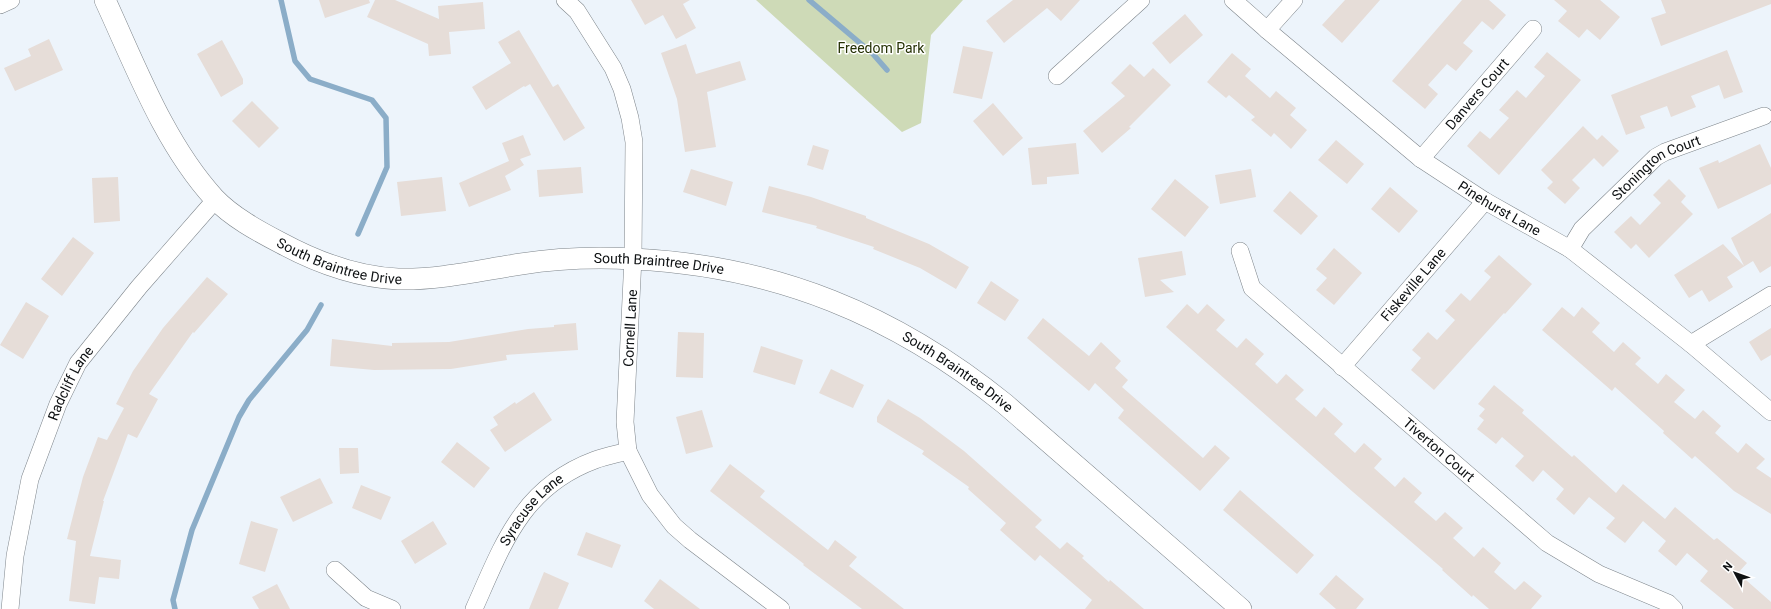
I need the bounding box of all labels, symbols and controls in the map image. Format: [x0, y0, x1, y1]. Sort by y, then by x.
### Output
park label: Freedom Park [838, 40, 925, 56]
street label: Danvers Court [1442, 55, 1512, 133]
street label: Stonington Court [1609, 132, 1703, 203]
street label: Pinehurst Lane [1455, 178, 1544, 239]
street label: South Braintree Drive [274, 234, 402, 287]
street label: Fiskeville Lane [1377, 245, 1449, 324]
street label: South Braintree Drive [594, 250, 725, 277]
street label: Cornell Lane [620, 289, 640, 367]
street label: South Braintree Drive [900, 328, 1016, 415]
street label: Radcliff Lane [45, 343, 97, 422]
street label: Tiverton Court [1400, 414, 1478, 485]
street label: Syracuse Lane [496, 470, 566, 549]
north arrow [1715, 553, 1755, 593]
text: N [1720, 559, 1735, 574]

